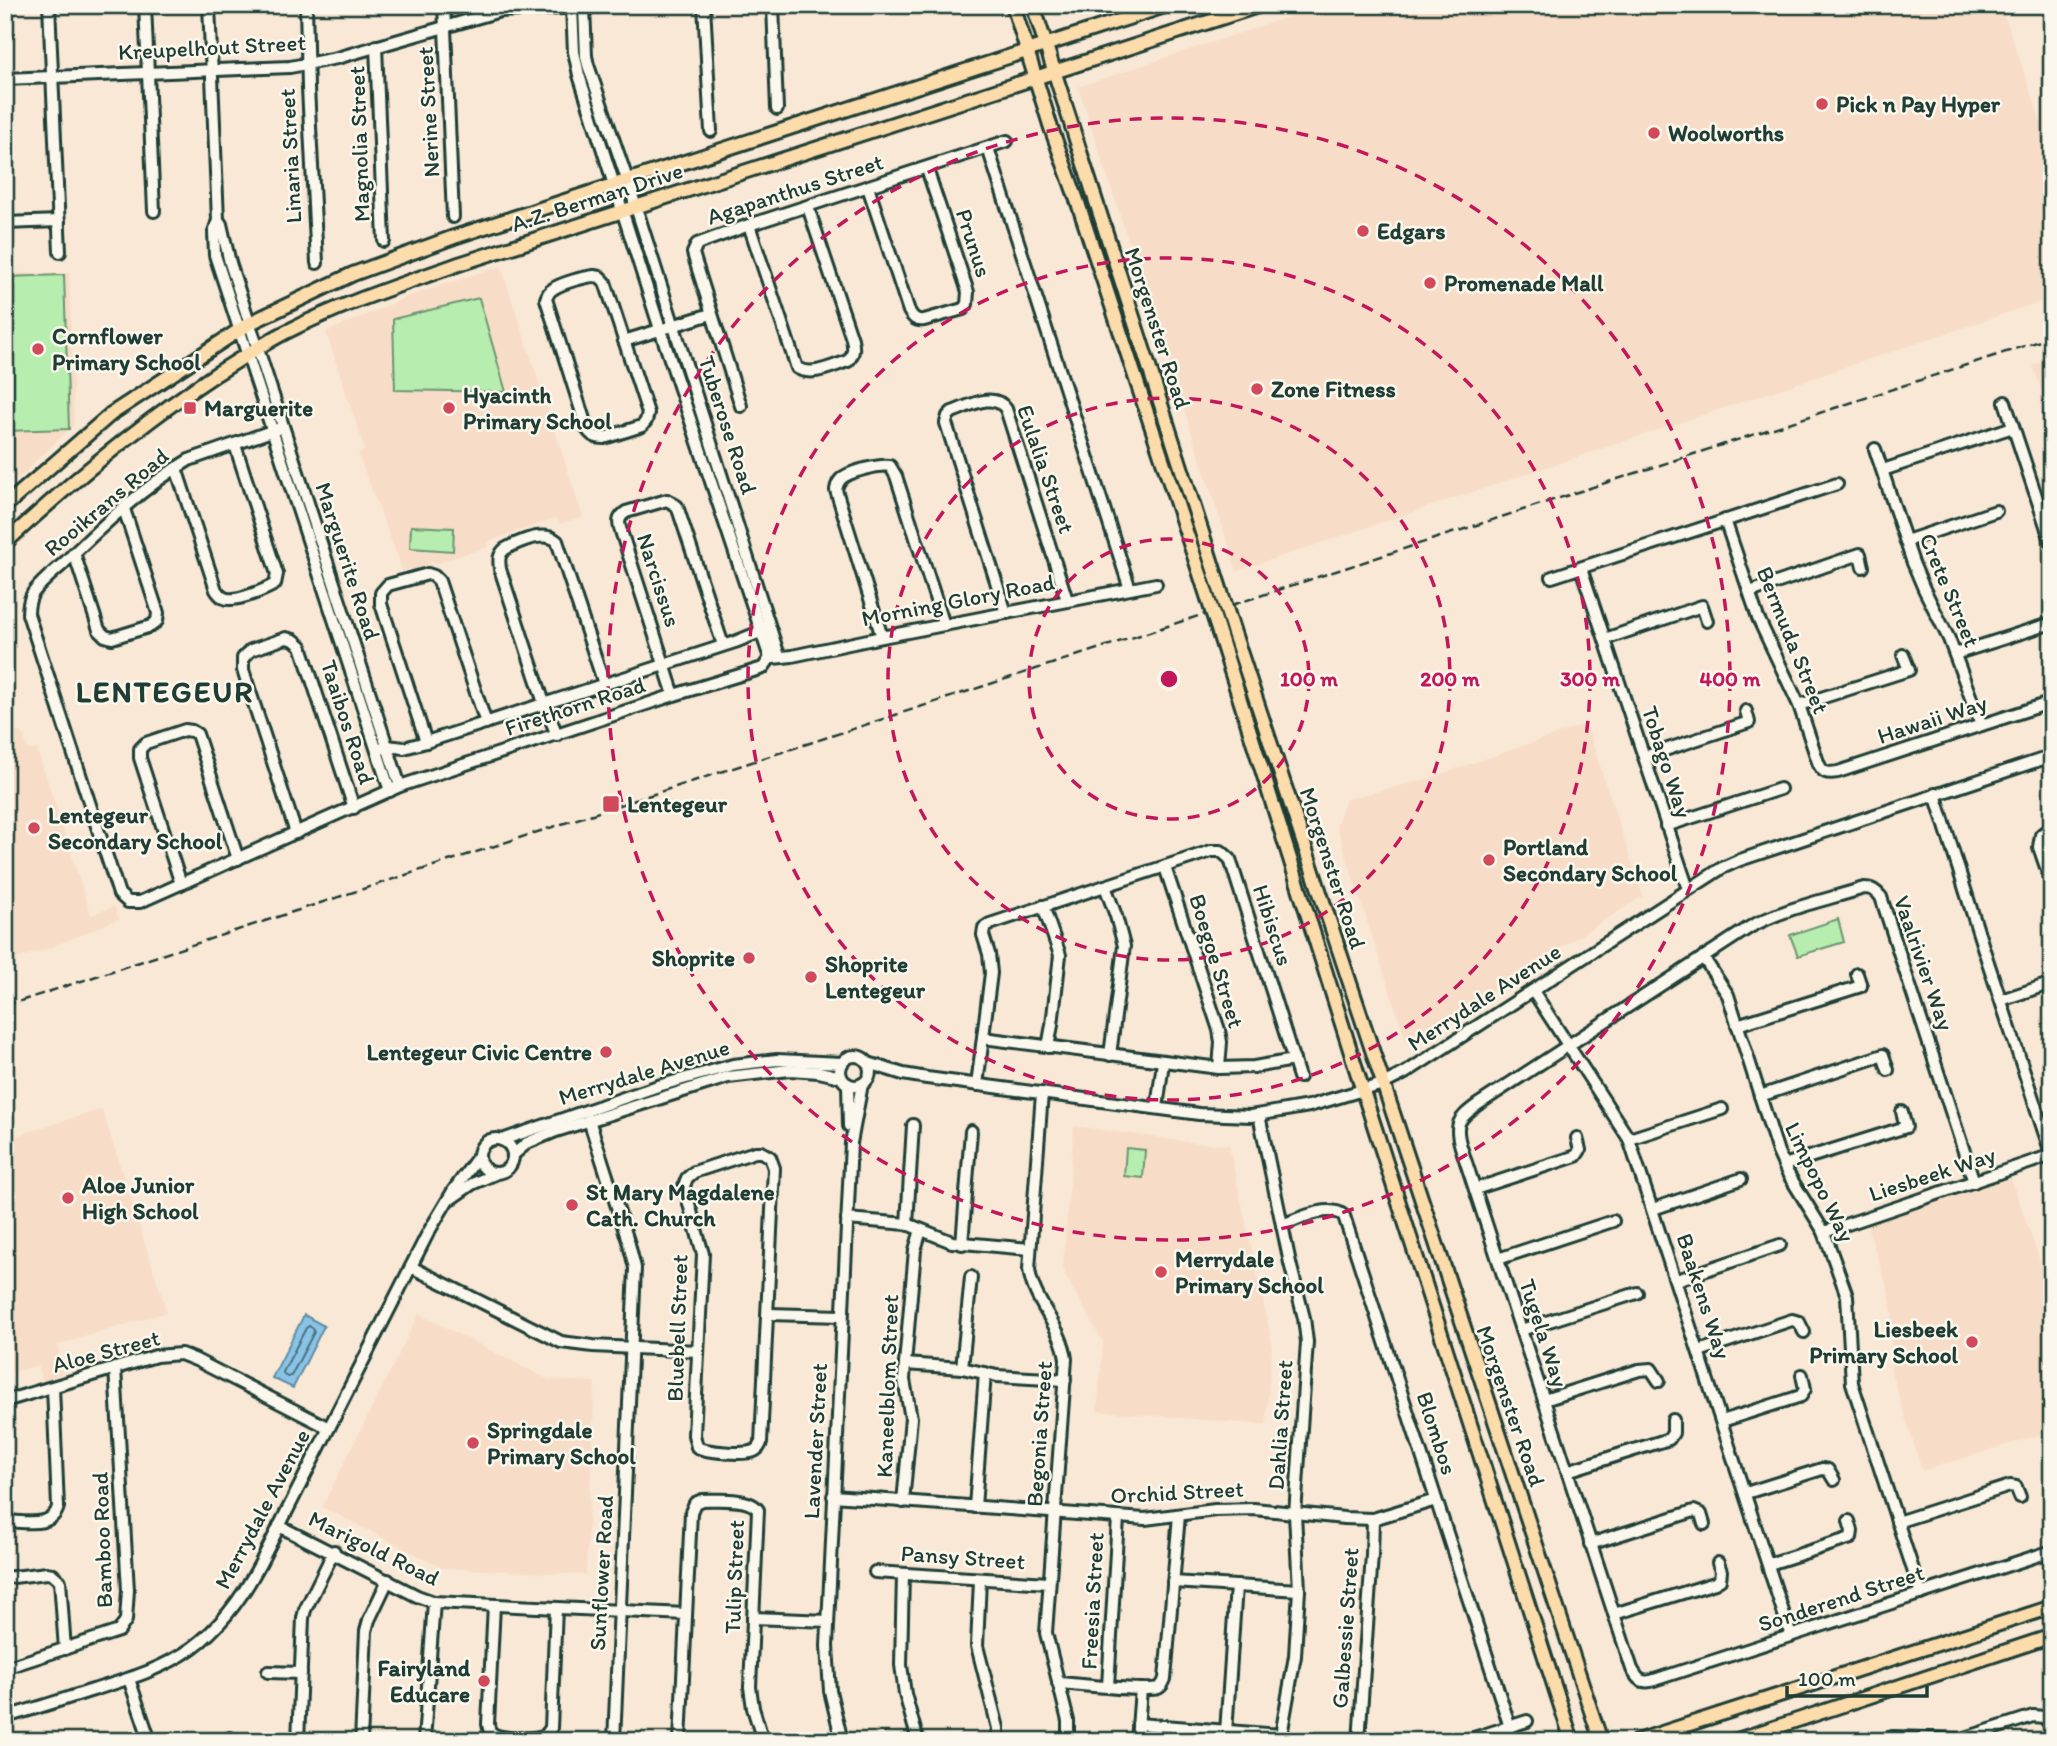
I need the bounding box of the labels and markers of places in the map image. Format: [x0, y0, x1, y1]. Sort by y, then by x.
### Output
place label: Pick n Pay Hyper [1836, 90, 2001, 118]
marker: Pick n Pay Hyper [1814, 96, 1830, 112]
place label: Woolworths [1668, 119, 1784, 147]
marker: Woolworths [1646, 125, 1662, 141]
place label: Edgars [1377, 217, 1445, 245]
marker: Edgars [1355, 223, 1371, 239]
place label: Promenade Mall [1444, 269, 1604, 297]
marker: Promenade Mall [1422, 275, 1438, 291]
place label: Cornflower Primary School [52, 322, 201, 376]
marker: Cornflower Primary School [30, 341, 46, 357]
place label: Zone Fitness [1271, 375, 1396, 403]
place label: Hyacinth Primary School [463, 381, 612, 435]
marker: Zone Fitness [1249, 381, 1265, 397]
place label: Marguerite [204, 394, 313, 422]
marker: Marguerite [182, 400, 198, 416]
marker: Hyacinth Primary School [441, 400, 457, 416]
centre of rings [1157, 667, 1181, 691]
place label: Lentegeur [627, 790, 728, 818]
marker: Lentegeur [601, 794, 621, 814]
place label: Lentegeur Secondary School [48, 801, 223, 855]
marker: Lentegeur Secondary School [26, 820, 42, 836]
place label: Portland Secondary School [1503, 833, 1678, 887]
marker: Portland Secondary School [1481, 852, 1497, 868]
place label: Shoprite [652, 944, 735, 972]
marker: Shoprite [741, 950, 757, 966]
place label: Shoprite Lentegeur [825, 950, 926, 1004]
marker: Shoprite Lentegeur [803, 969, 819, 985]
place label: Lentegeur Civic Centre [366, 1038, 592, 1066]
marker: Lentegeur Civic Centre [598, 1044, 614, 1060]
place label: Aloe Junior High School [81, 1171, 199, 1225]
place label: St Mary Magdalene Cath. Church [586, 1178, 775, 1232]
marker: Aloe Junior High School [60, 1190, 76, 1206]
marker: St Mary Magdalene Cath. Church [564, 1197, 580, 1213]
place label: Merrydale Primary School [1175, 1245, 1324, 1299]
marker: Merrydale Primary School [1153, 1264, 1169, 1280]
place label: Liesbeek Primary School [1809, 1315, 1959, 1369]
marker: Liesbeek Primary School [1964, 1334, 1980, 1350]
place label: Springdale Primary School [487, 1416, 636, 1470]
marker: Springdale Primary School [465, 1435, 481, 1451]
place label: Fairyland Educare [377, 1654, 471, 1708]
marker: Fairyland Educare [476, 1673, 492, 1689]

